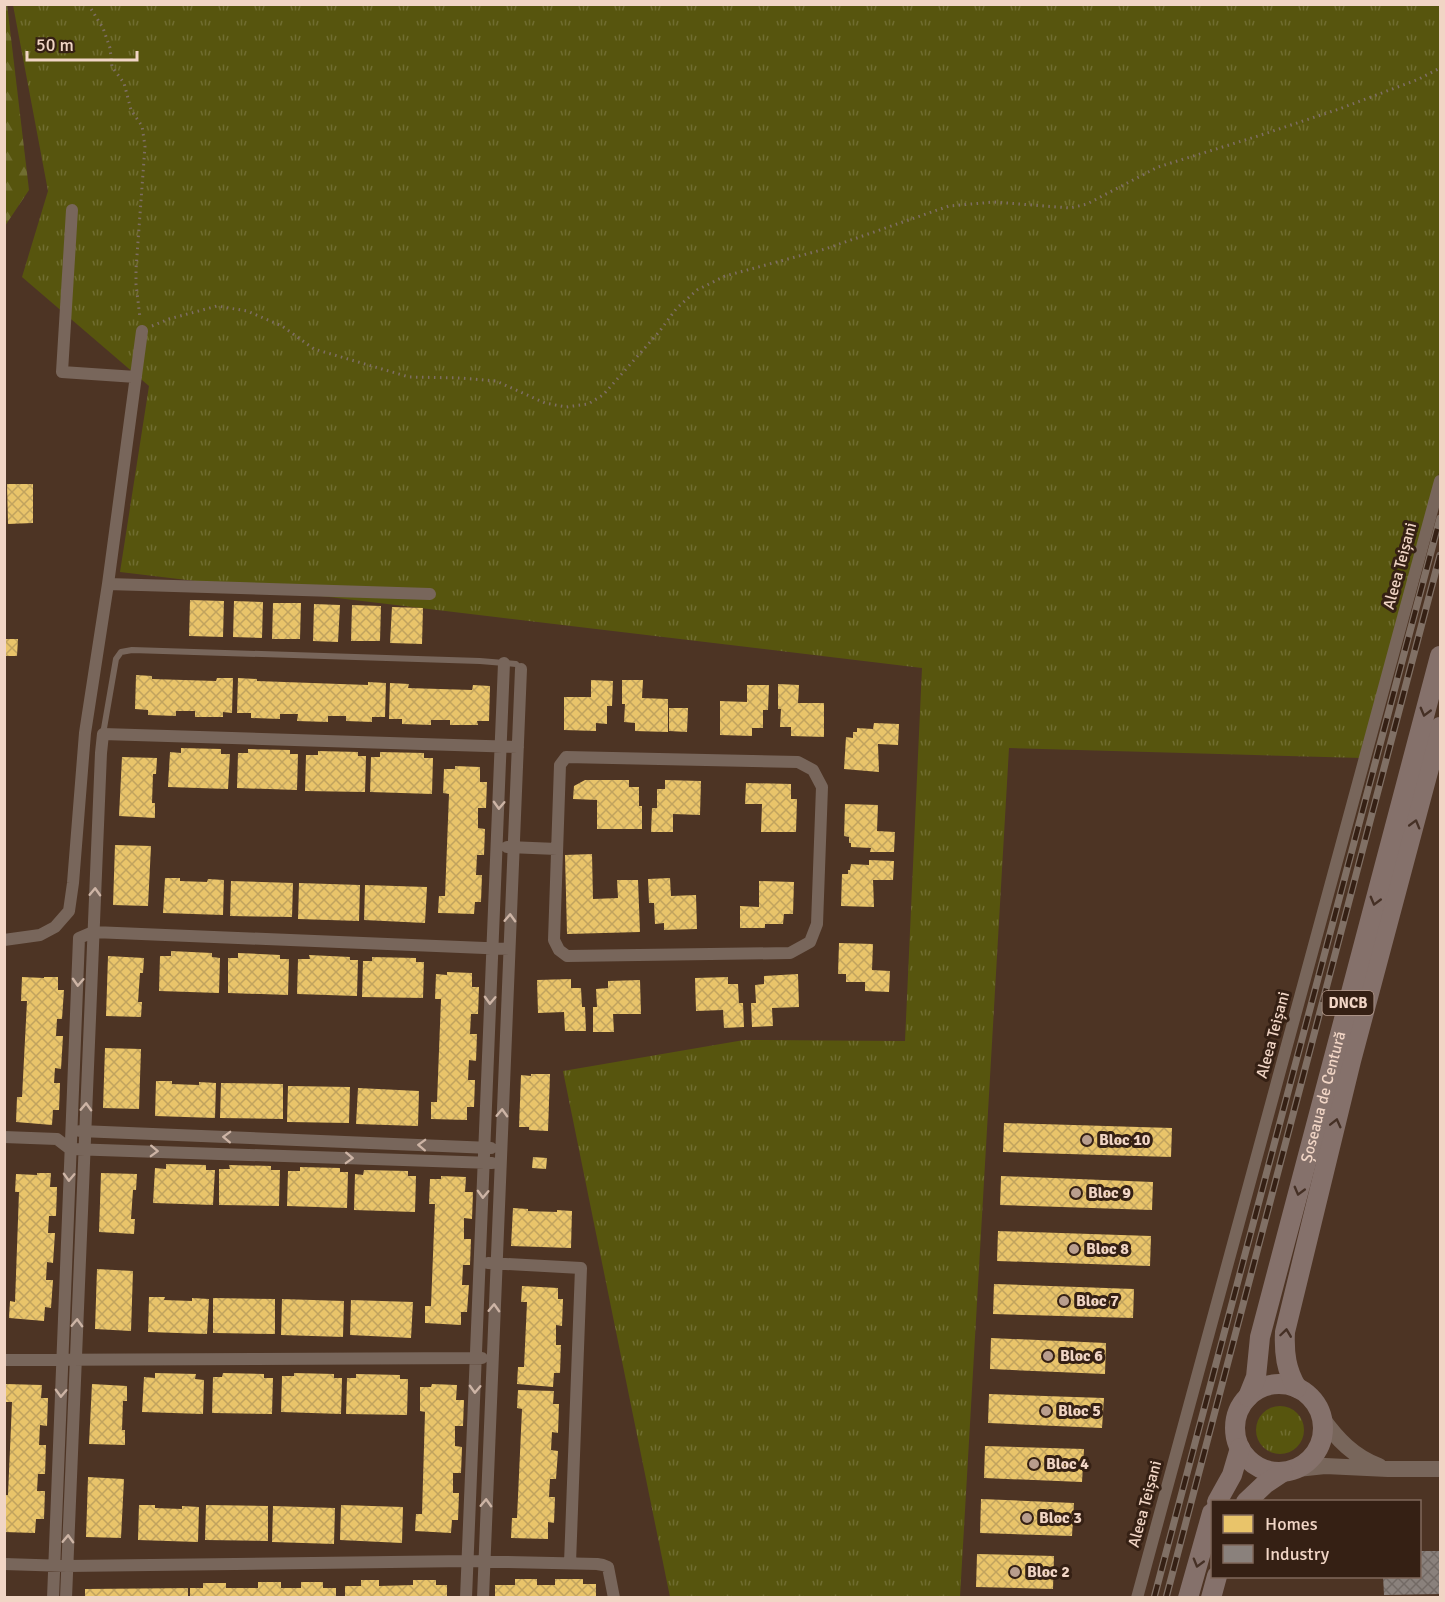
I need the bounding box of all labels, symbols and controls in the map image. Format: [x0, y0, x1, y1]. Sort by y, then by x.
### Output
scale bar [27, 24, 136, 62]
text: 50 m [36, 34, 74, 56]
street label: Aleea Teișani [1379, 520, 1421, 612]
one-way arrow [1420, 707, 1433, 717]
one-way arrow [492, 800, 505, 809]
one-way arrow [1408, 819, 1420, 830]
one-way arrow [88, 887, 101, 896]
one-way arrow [1370, 896, 1383, 906]
one-way arrow [504, 914, 517, 923]
one-way arrow [71, 977, 84, 986]
street label: Aleea Teișani [1252, 989, 1294, 1081]
road number: DNCB [1322, 991, 1374, 1015]
one-way arrow [484, 995, 497, 1004]
street label: Șoseaua de Centură [1296, 1029, 1350, 1165]
one-way arrow [79, 1103, 92, 1112]
one-way arrow [496, 1109, 509, 1118]
one-way arrow [1329, 1118, 1342, 1128]
place label: Bloc 10 [1099, 1130, 1151, 1150]
one-way arrow [222, 1131, 231, 1144]
marker: Bloc 10 [1080, 1133, 1094, 1147]
one-way arrow [417, 1139, 426, 1152]
one-way arrow [150, 1145, 159, 1158]
one-way arrow [345, 1152, 354, 1164]
one-way arrow [63, 1172, 76, 1181]
place label: Bloc 9 [1088, 1183, 1131, 1203]
marker: Bloc 9 [1069, 1186, 1083, 1200]
one-way arrow [1293, 1186, 1306, 1196]
one-way arrow [476, 1190, 489, 1199]
place label: Bloc 8 [1086, 1239, 1129, 1259]
marker: Bloc 8 [1067, 1242, 1081, 1256]
place label: Bloc 7 [1076, 1291, 1119, 1311]
marker: Bloc 7 [1057, 1294, 1071, 1308]
one-way arrow [488, 1303, 501, 1312]
one-way arrow [71, 1319, 84, 1328]
one-way arrow [1279, 1328, 1291, 1337]
place label: Bloc 6 [1060, 1346, 1103, 1366]
marker: Bloc 6 [1041, 1349, 1055, 1363]
one-way arrow [468, 1385, 481, 1394]
one-way arrow [55, 1388, 68, 1397]
place label: Bloc 5 [1058, 1401, 1101, 1421]
marker: Bloc 5 [1039, 1404, 1053, 1418]
place label: Bloc 4 [1046, 1454, 1089, 1474]
marker: Bloc 4 [1027, 1457, 1041, 1471]
street label: Aleea Teișani [1124, 1458, 1166, 1550]
one-way arrow [480, 1498, 493, 1507]
legend [1211, 1500, 1421, 1578]
place label: Bloc 3 [1039, 1508, 1082, 1528]
marker: Bloc 3 [1020, 1511, 1034, 1525]
text: Homes [1265, 1513, 1318, 1535]
one-way arrow [62, 1535, 75, 1544]
text: Industry [1265, 1543, 1330, 1565]
one-way arrow [1193, 1557, 1205, 1568]
place label: Bloc 2 [1027, 1562, 1070, 1582]
marker: Bloc 2 [1008, 1565, 1022, 1579]

